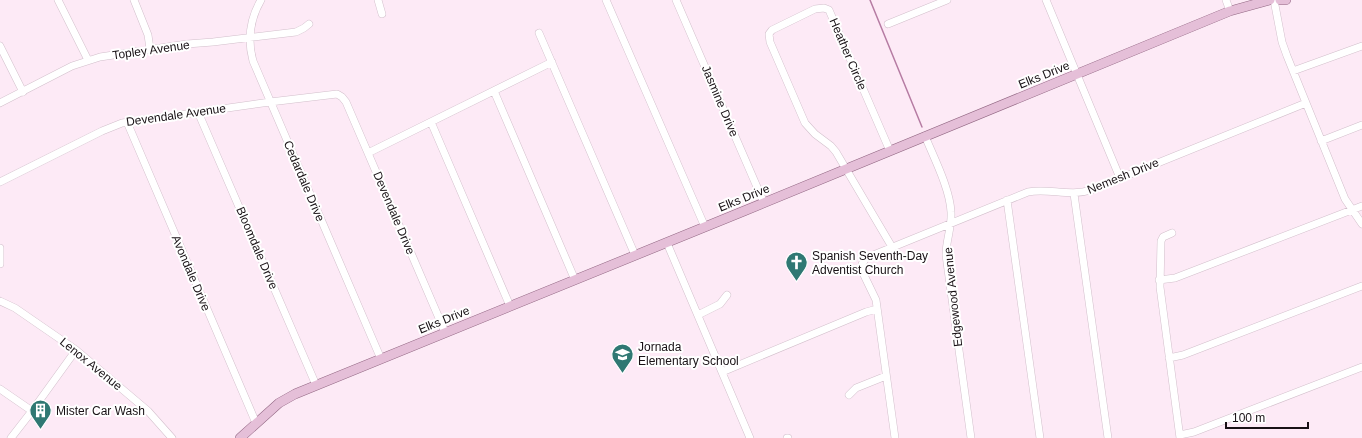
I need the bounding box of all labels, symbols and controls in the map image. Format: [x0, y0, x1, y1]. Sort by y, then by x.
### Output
street label: Heather Circle [827, 16, 870, 92]
street label: Topley Avenue [111, 38, 191, 62]
street label: Elks Drive [1016, 58, 1072, 92]
street label: Jasmine Drive [699, 63, 741, 139]
street label: Devendale Avenue [125, 101, 227, 129]
street label: Cedardale Drive [281, 138, 328, 224]
street label: Nemesh Drive [1085, 155, 1161, 197]
street label: Devendale Drive [370, 169, 418, 257]
street label: Elks Drive [716, 181, 772, 215]
street label: Bloomdale Drive [233, 205, 281, 292]
street label: Avondale Drive [169, 233, 213, 313]
street label: Edgewood Avenue [941, 246, 965, 347]
place label: Spanish Seventh-Day Adventist Church [812, 249, 928, 277]
church icon: Spanish Seventh-Day Adventist Church [784, 250, 810, 283]
street label: Elks Drive [416, 303, 472, 337]
street label: Lenox Avenue [57, 335, 125, 394]
place label: Jornada Elementary School [638, 340, 739, 368]
school or university icon: Jornada Elementary School [609, 341, 635, 374]
building icon: Mister Car Wash [28, 398, 54, 431]
place label: Mister Car Wash [56, 404, 145, 418]
scale bar [1226, 404, 1308, 430]
text: 100 m [1232, 411, 1265, 425]

